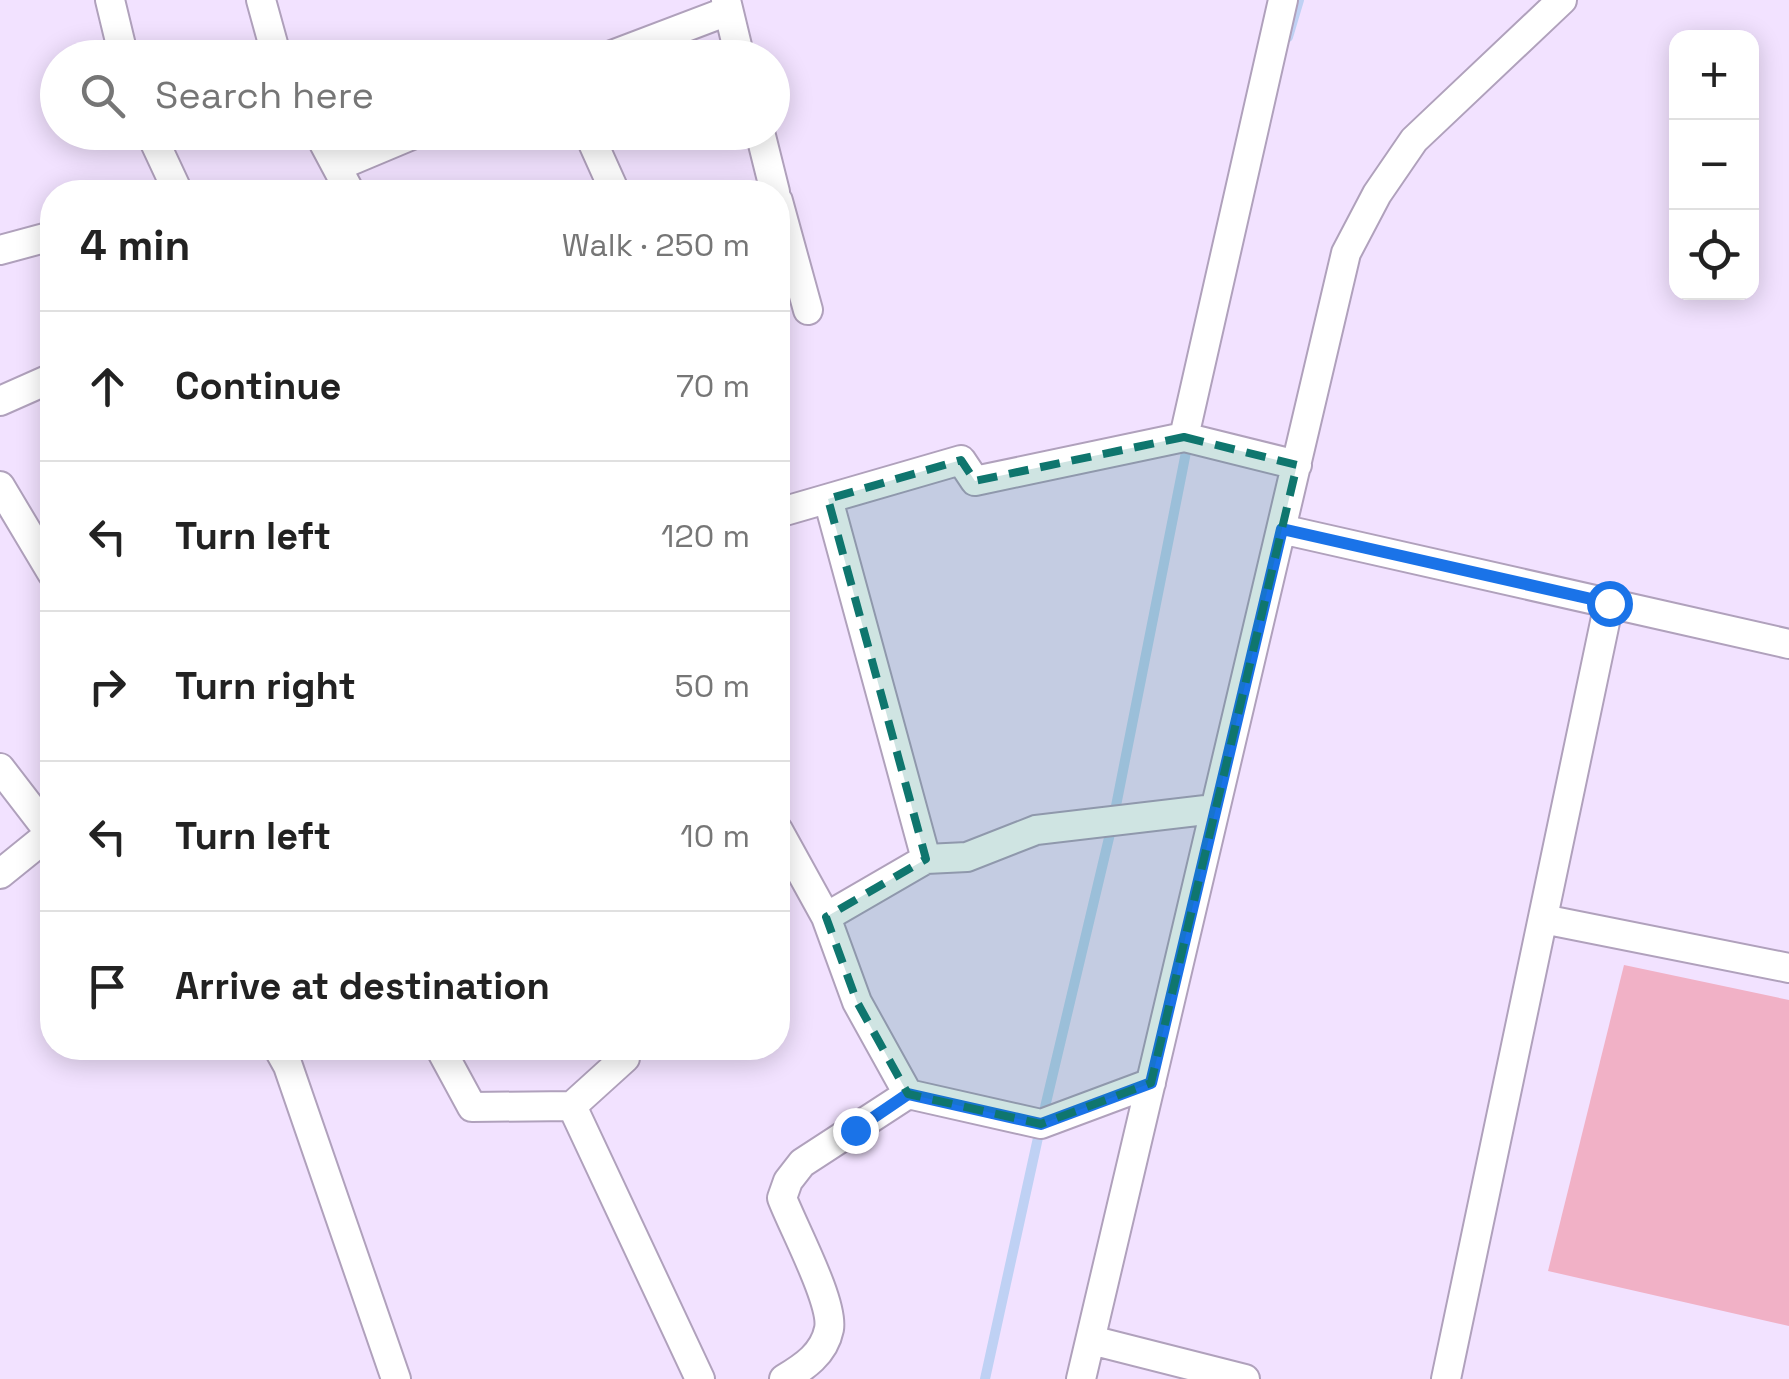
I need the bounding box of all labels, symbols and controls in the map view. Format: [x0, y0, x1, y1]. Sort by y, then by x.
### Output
map controls [1669, 30, 1759, 300]
button: + [1669, 30, 1759, 120]
search box [40, 40, 790, 150]
icon: search [75, 68, 130, 123]
text: Search here [155, 71, 374, 119]
button: − [1669, 120, 1759, 210]
button: locate [1669, 210, 1759, 300]
text: 4 min [80, 219, 190, 272]
text: Walk · 250 m [562, 225, 750, 265]
icon: ahead [80, 359, 135, 414]
text: Continue [175, 362, 341, 410]
text: 70 m [676, 366, 750, 406]
icon: left [80, 509, 135, 564]
text: Turn left [175, 512, 331, 560]
text: 120 m [661, 516, 750, 556]
route start [1587, 581, 1633, 627]
icon: right [80, 659, 135, 714]
text: Turn right [175, 662, 356, 710]
text: 50 m [675, 666, 750, 706]
icon: left [80, 809, 135, 864]
text: Turn left [175, 812, 331, 860]
text: 10 m [680, 816, 750, 856]
icon: arrive [80, 959, 135, 1014]
text: Arrive at destination [175, 962, 550, 1010]
route end [833, 1108, 879, 1154]

